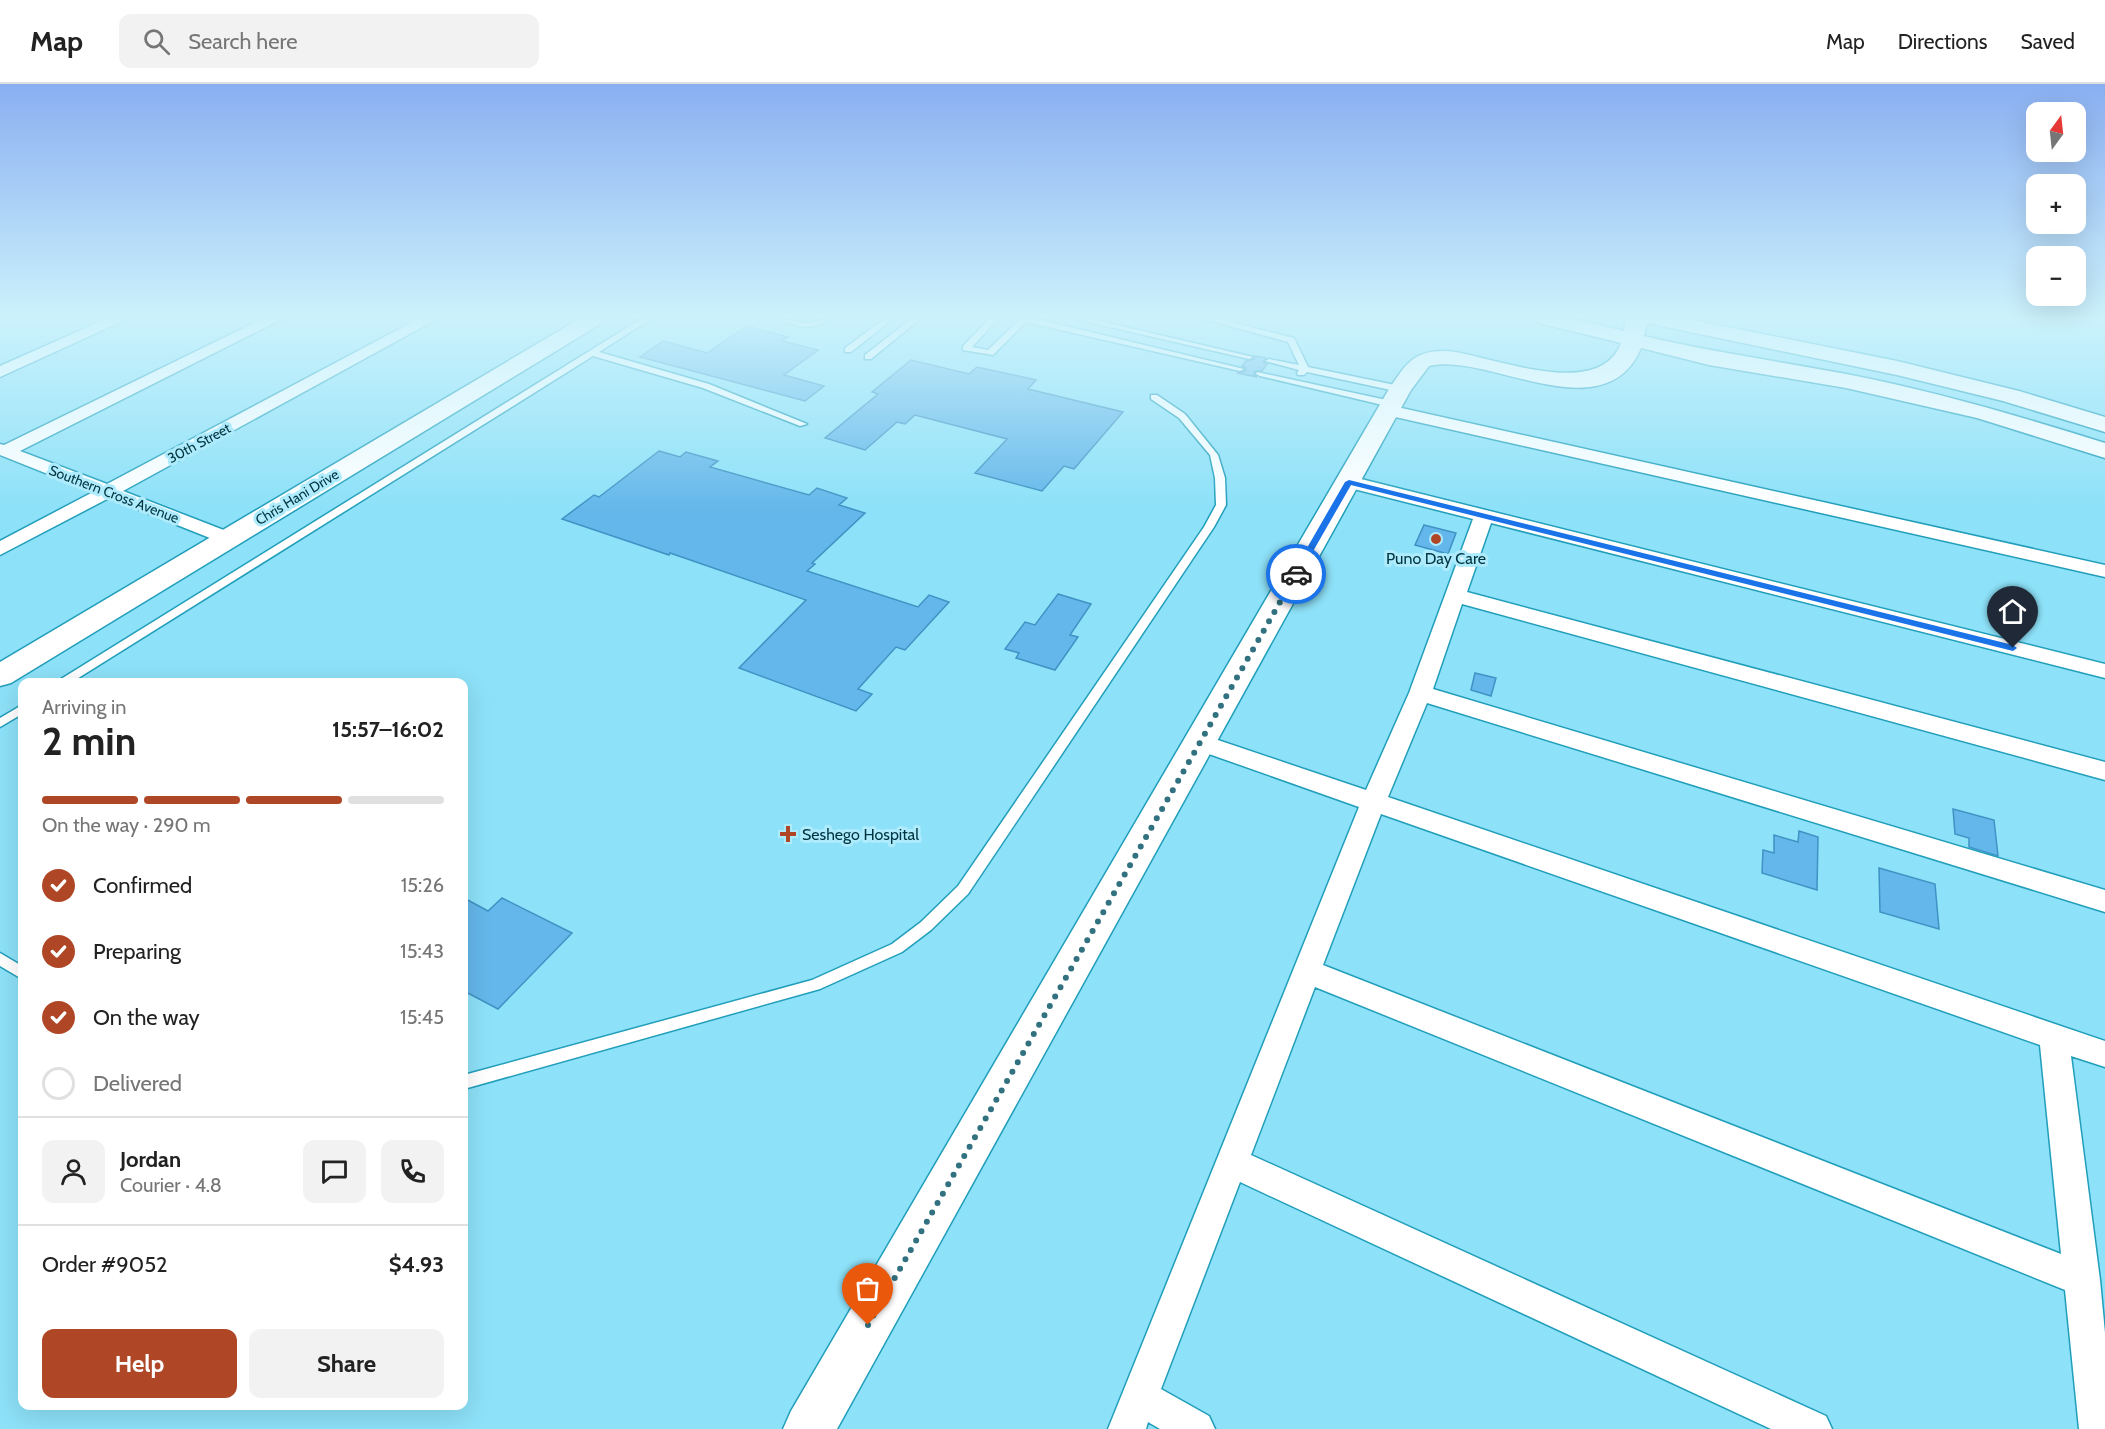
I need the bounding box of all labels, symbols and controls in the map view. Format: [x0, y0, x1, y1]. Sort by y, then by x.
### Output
search box [119, 14, 539, 68]
text: Map [30, 24, 83, 58]
icon: search [140, 25, 173, 58]
text: Search here [188, 28, 297, 55]
text: Map [1826, 29, 1865, 54]
text: Directions [1898, 29, 1987, 54]
text: Saved [2020, 29, 2075, 54]
north arrow [2026, 102, 2086, 162]
map controls [2026, 102, 2086, 306]
button: + [2026, 174, 2086, 234]
button: − [2026, 246, 2086, 306]
street label: 30th Street [164, 419, 234, 467]
street label: Southern Cross Avenue [46, 461, 182, 527]
street label: Chris Hani Drive [252, 465, 342, 529]
marker: Puno Day Care [1429, 532, 1443, 546]
courier [1266, 544, 1326, 604]
place label: Puno Day Care [1386, 549, 1486, 568]
icon: car [1280, 558, 1313, 591]
pin [1987, 586, 2038, 648]
icon: home [1996, 595, 2029, 628]
text: Arriving in [42, 695, 126, 719]
text: 15:57–16:02 [332, 716, 444, 743]
text: 2 min [42, 717, 136, 765]
text: On the way · 290 m [42, 813, 211, 837]
marker: Seshego Hospital [779, 825, 797, 843]
place label: Seshego Hospital [802, 825, 919, 844]
icon: check [42, 869, 75, 902]
text: Confirmed [93, 872, 192, 899]
text: 15:26 [401, 873, 444, 897]
icon: check [42, 935, 75, 968]
text: Preparing [93, 938, 181, 965]
text: 15:43 [400, 939, 444, 963]
icon: check [42, 1001, 75, 1034]
text: On the way [93, 1004, 200, 1031]
text: 15:45 [400, 1005, 444, 1029]
text: Delivered [93, 1070, 182, 1097]
button: person [42, 1140, 105, 1203]
button: chat [303, 1140, 366, 1203]
button: phone [381, 1140, 444, 1203]
text: Jordan [120, 1146, 181, 1173]
text: Courier · 4.8 [120, 1173, 222, 1197]
text: Order #9052 [42, 1251, 168, 1278]
text: $4.93 [389, 1251, 444, 1278]
pin [842, 1263, 893, 1325]
icon: bag [851, 1272, 884, 1305]
button: Help [42, 1329, 237, 1398]
button: Share [249, 1329, 444, 1398]

